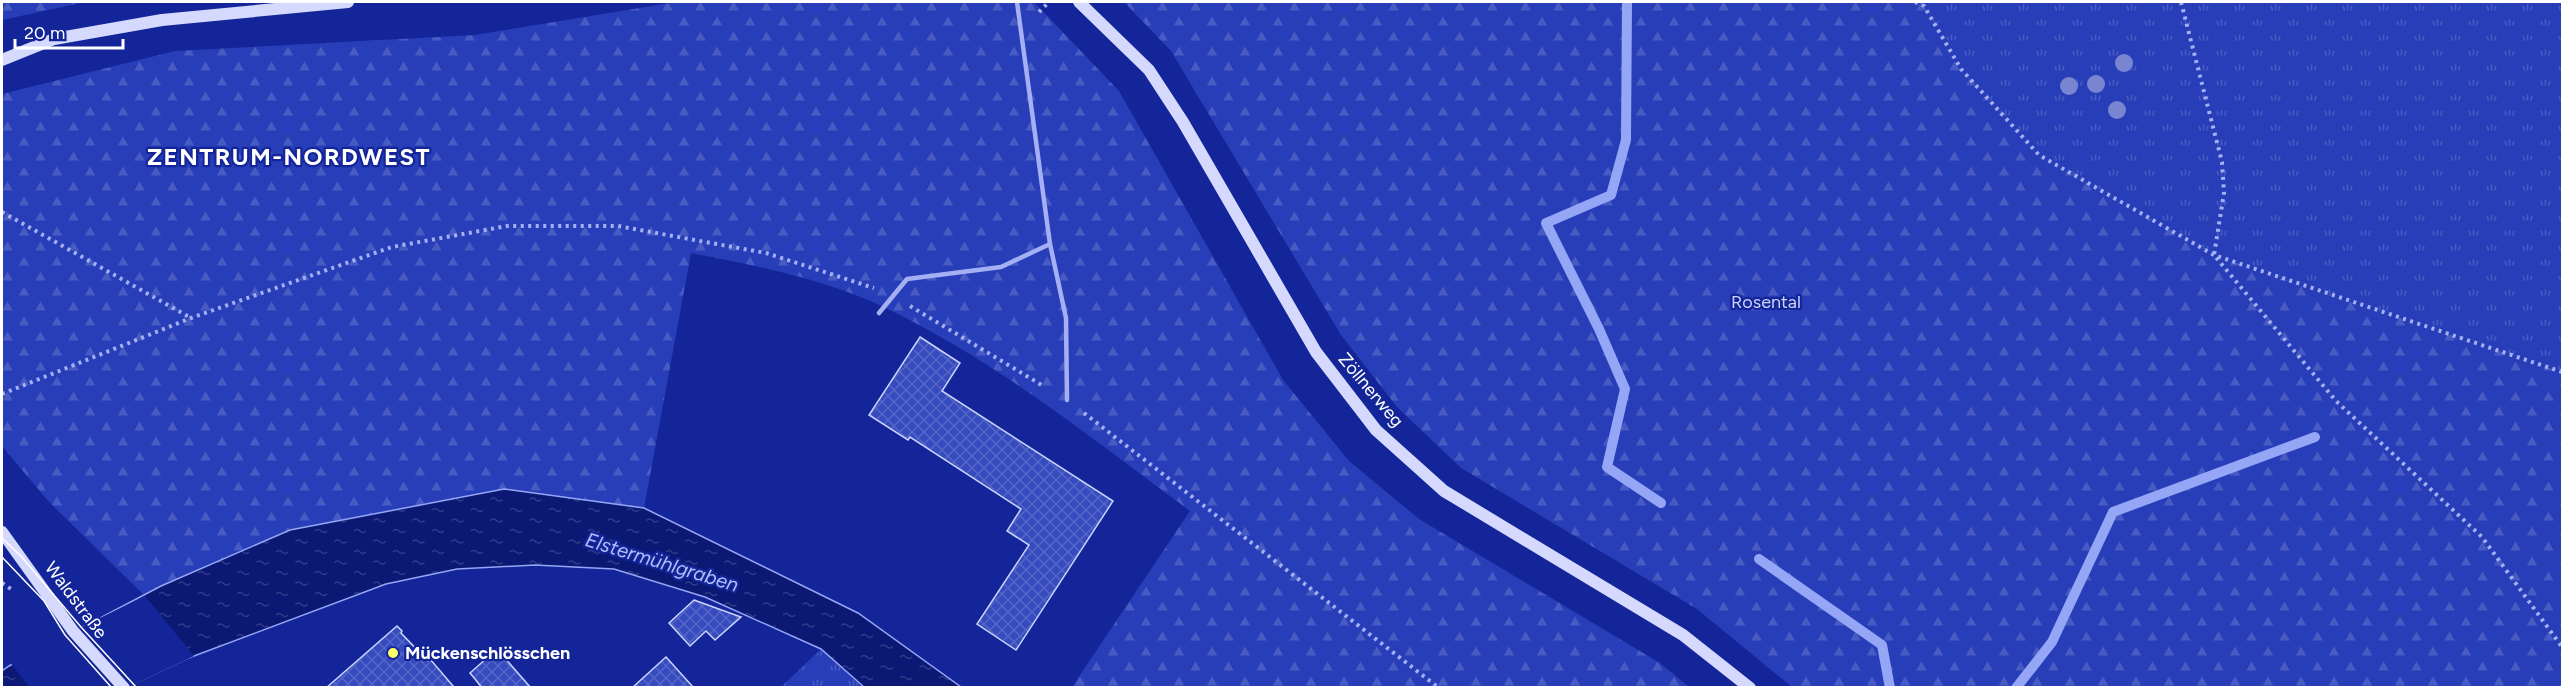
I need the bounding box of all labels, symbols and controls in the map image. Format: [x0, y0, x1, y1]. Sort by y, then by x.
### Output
scale bar [15, 12, 123, 50]
text: 20 m [24, 22, 65, 44]
district label: ZENTRUM-NORDWEST [147, 142, 431, 171]
park label: Rosental [1731, 291, 1801, 313]
street label: Zöllnerweg [1334, 348, 1408, 432]
water label: Elstermühlgraben [582, 527, 742, 597]
street label: Waldstraße [40, 557, 112, 643]
place label: Mückenschlösschen [405, 642, 570, 664]
marker: Mückenschlösschen [386, 646, 400, 660]

